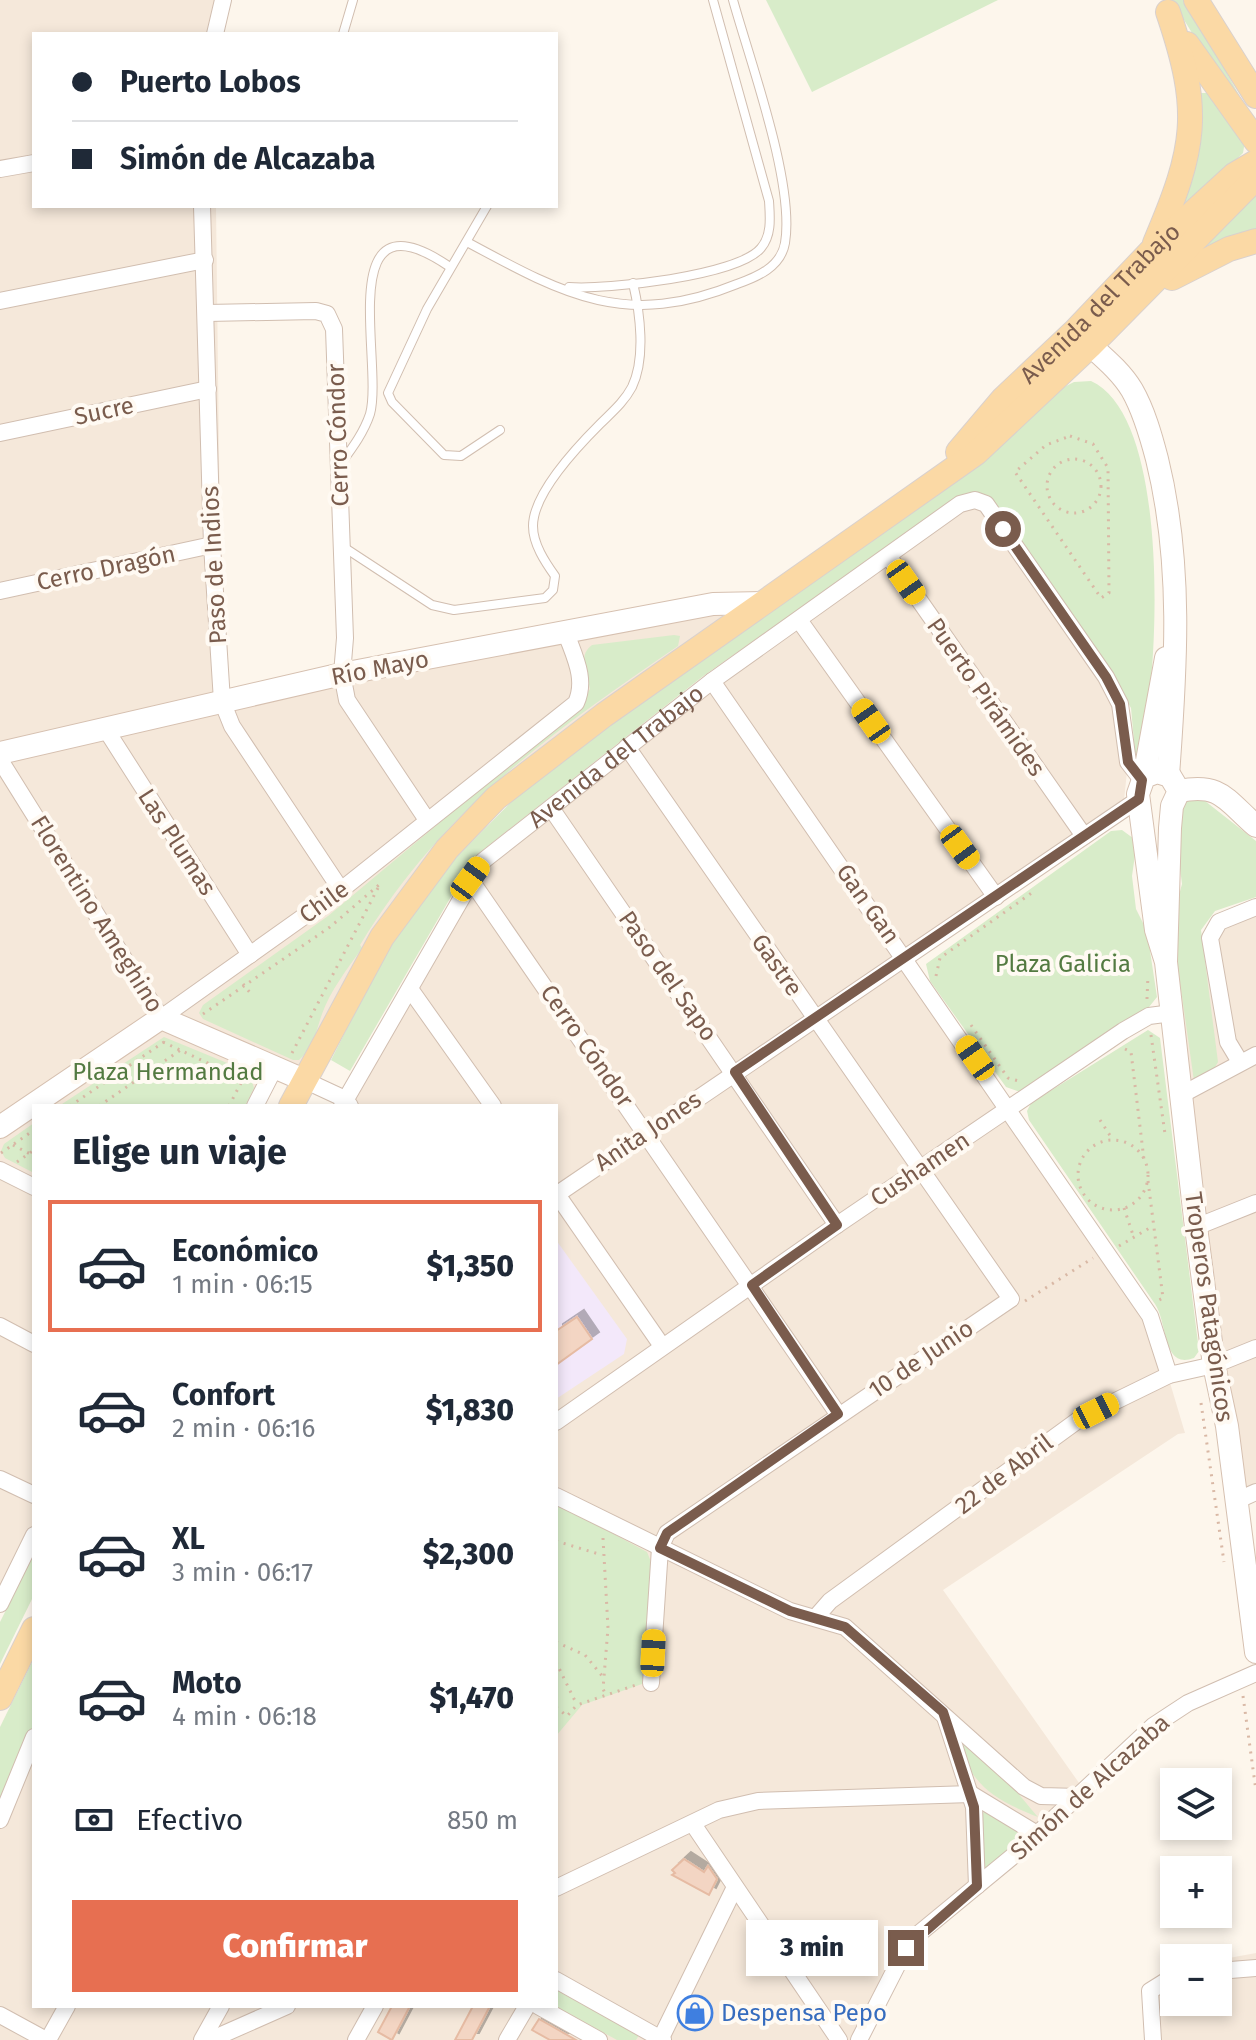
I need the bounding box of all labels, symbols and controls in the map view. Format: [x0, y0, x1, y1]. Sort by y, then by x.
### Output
text: Puerto Lobos [120, 64, 301, 100]
text: Simón de Alcazaba [120, 141, 375, 177]
street label: Avenida del Trabajo [1014, 217, 1186, 389]
street label: Cerro Cóndor [321, 362, 354, 507]
street label: Sucre [72, 391, 136, 431]
street label: Paso de Indios [196, 485, 232, 645]
route start [985, 511, 1021, 547]
street label: Cerro Dragón [34, 540, 178, 596]
car [882, 555, 930, 609]
street label: Puerto Pirámides [921, 613, 1051, 781]
street label: Río Mayo [329, 645, 431, 691]
street label: Avenida del Trabajo [523, 679, 709, 834]
car [847, 694, 895, 748]
street label: Las Plumas [132, 783, 222, 901]
street label: Florentino Ameghino [25, 810, 169, 1018]
car [936, 821, 984, 873]
car [446, 853, 494, 905]
street label: Gan Gan [830, 859, 906, 949]
street label: Chile [294, 875, 354, 929]
street label: Paso del Sapo [613, 906, 723, 1046]
street label: Gastre [746, 929, 808, 1001]
park label: Plaza Galicia [995, 950, 1131, 978]
street label: Cerro Cóndor [535, 979, 640, 1113]
car [951, 1031, 999, 1085]
park label: Plaza Hermandad [72, 1058, 264, 1086]
street label: Anita Jones [590, 1085, 706, 1177]
street label: Cushamen [865, 1126, 975, 1212]
text: Elige un viaje [72, 1130, 287, 1174]
street label: Troperos Patagónicos [1179, 1190, 1239, 1424]
icon: car [76, 1230, 148, 1302]
text: Económico [172, 1233, 318, 1269]
text: $1,350 [427, 1248, 514, 1284]
text: 1 min · 06:15 [172, 1269, 313, 1300]
street label: 10 de Junio [863, 1314, 979, 1404]
icon: car [76, 1374, 148, 1446]
text: Confort [172, 1377, 275, 1413]
car [1069, 1389, 1123, 1433]
text: $1,830 [426, 1392, 514, 1428]
text: 2 min · 06:16 [172, 1413, 315, 1444]
street label: 22 de Abril [950, 1428, 1058, 1520]
icon: car [76, 1518, 148, 1590]
text: XL [172, 1521, 205, 1557]
text: $2,300 [423, 1536, 514, 1572]
text: 3 min · 06:17 [172, 1557, 313, 1588]
car [640, 1628, 666, 1678]
icon: car [76, 1662, 148, 1734]
text: Moto [172, 1665, 242, 1701]
text: $1,470 [429, 1680, 514, 1716]
text: 4 min · 06:18 [172, 1701, 317, 1732]
street label: Simón de Alcazaba [1005, 1708, 1175, 1866]
map controls [1160, 1768, 1232, 2016]
button: layers [1160, 1768, 1232, 1840]
icon: cash [72, 1798, 116, 1842]
text: Efectivo [136, 1802, 243, 1838]
text: 850 m [447, 1805, 518, 1836]
button: + [1160, 1856, 1232, 1928]
button: Confirmar [72, 1900, 518, 1992]
callout: 3 min [746, 1920, 878, 1976]
route end [888, 1930, 924, 1966]
text: 3 min [780, 1932, 844, 1963]
button: − [1160, 1944, 1232, 2016]
shop icon: Despensa Pepo [676, 1994, 714, 2032]
place label: Despensa Pepo [721, 1999, 887, 2027]

